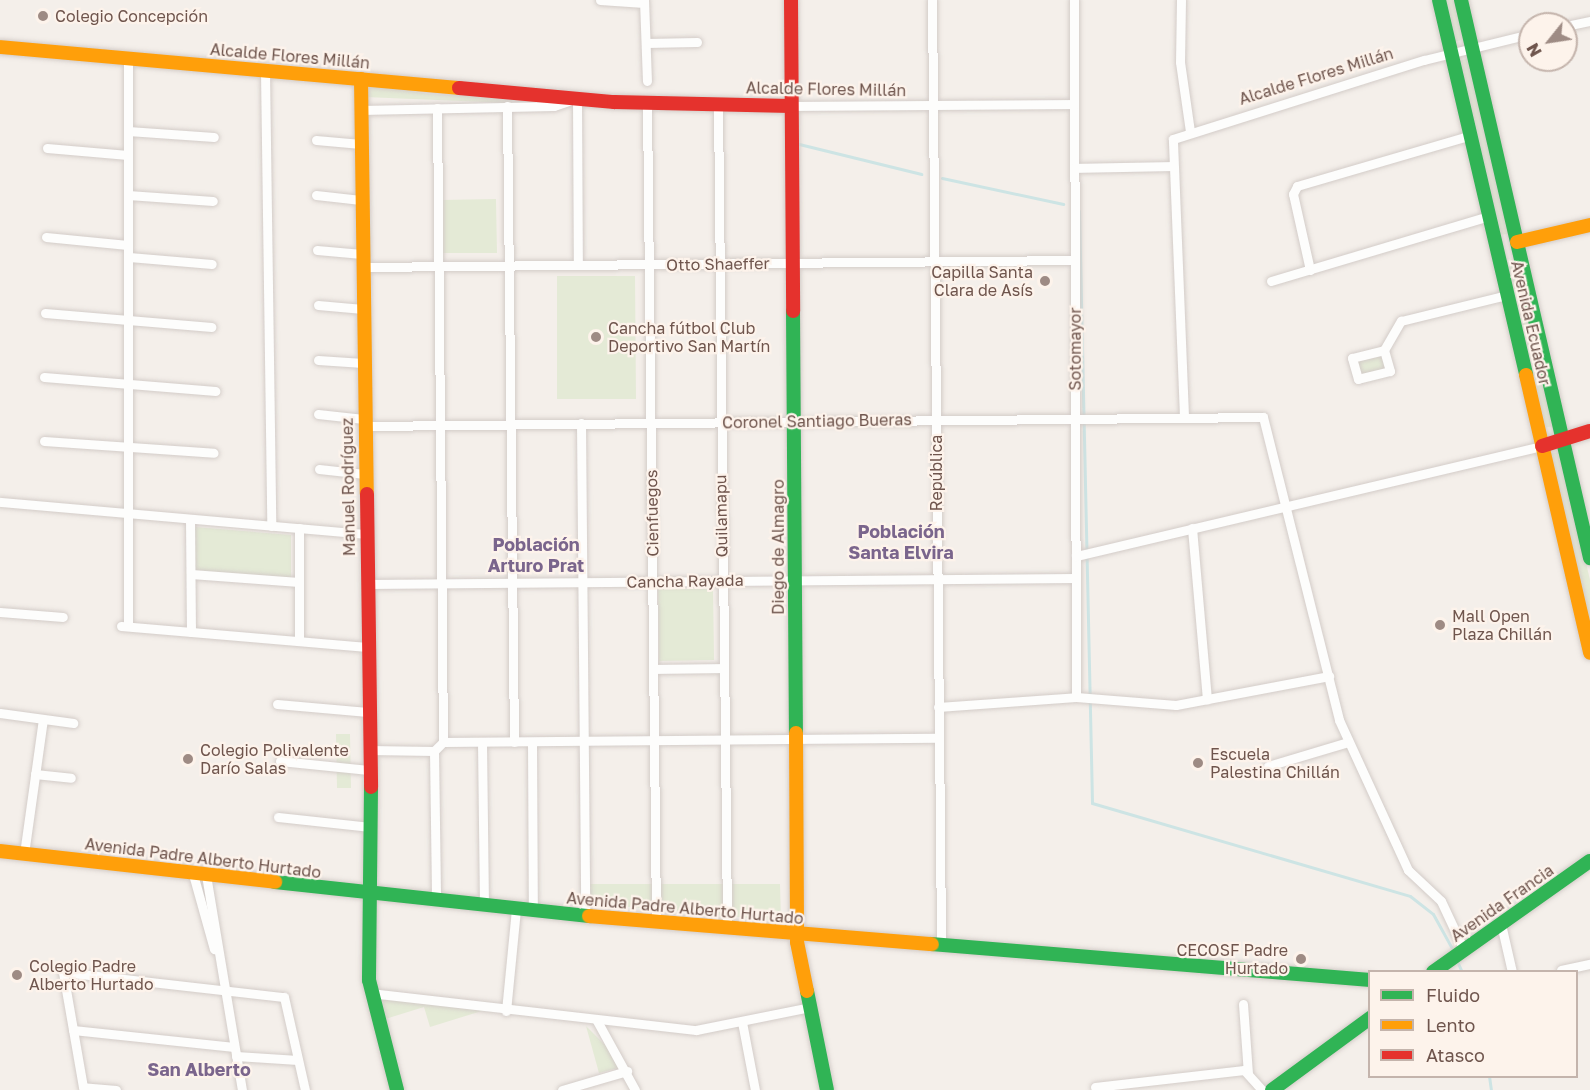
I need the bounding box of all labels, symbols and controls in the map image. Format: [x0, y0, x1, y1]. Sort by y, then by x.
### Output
place label: Colegio Concepción [55, 6, 208, 26]
marker: Colegio Concepción [36, 9, 50, 23]
north arrow [1518, 12, 1578, 72]
street label: Alcalde Flores Millán [209, 39, 371, 73]
text: N [1522, 40, 1546, 60]
street label: Alcalde Flores Millán [1237, 43, 1395, 109]
street label: Alcalde Flores Millán [746, 78, 906, 100]
street label: Otto Shaeffer [666, 253, 770, 275]
street label: Avenida Ecuador [1507, 259, 1555, 387]
place label: Capilla Santa Clara de Asís [931, 262, 1033, 300]
marker: Capilla Santa Clara de Asís [1038, 274, 1052, 288]
street label: Sotomayor [1065, 307, 1085, 391]
place label: Cancha fútbol Club Deportivo San Martín [608, 318, 770, 356]
marker: Cancha fútbol Club Deportivo San Martín [589, 330, 603, 344]
street label: Coronel Santiago Bueras [722, 410, 912, 432]
street label: Manuel Rodríguez [337, 418, 359, 556]
street label: República [926, 435, 946, 511]
street label: Cienfuegos [642, 469, 662, 557]
street label: Quilamapu [711, 474, 731, 558]
street label: Diego de Almagro [768, 479, 788, 615]
district label: Población Santa Elvira [848, 521, 954, 564]
district label: Población Arturo Prat [488, 534, 584, 576]
street label: Cancha Rayada [626, 570, 744, 592]
place label: Mall Open Plaza Chillán [1452, 606, 1552, 644]
marker: Mall Open Plaza Chillán [1433, 618, 1447, 632]
place label: Colegio Polivalente Darío Salas [200, 740, 349, 778]
place label: Escuela Palestina Chillán [1210, 744, 1340, 782]
marker: Colegio Polivalente Darío Salas [181, 752, 195, 766]
marker: Escuela Palestina Chillán [1191, 756, 1205, 770]
street label: Avenida Padre Alberto Hurtado [84, 834, 322, 882]
street label: Avenida Francia [1447, 860, 1557, 946]
street label: Avenida Padre Alberto Hurtado [566, 888, 804, 928]
place label: CECOSF Padre Hurtado [1176, 940, 1288, 978]
marker: CECOSF Padre Hurtado [1292, 950, 1310, 968]
place label: Colegio Padre Alberto Hurtado [29, 956, 153, 994]
marker: Colegio Padre Alberto Hurtado [10, 968, 24, 982]
legend [1368, 970, 1578, 1078]
text: Fluido [1426, 984, 1480, 1006]
text: Lento [1426, 1014, 1475, 1036]
text: Atasco [1426, 1044, 1485, 1066]
district label: San Alberto [147, 1058, 251, 1080]

